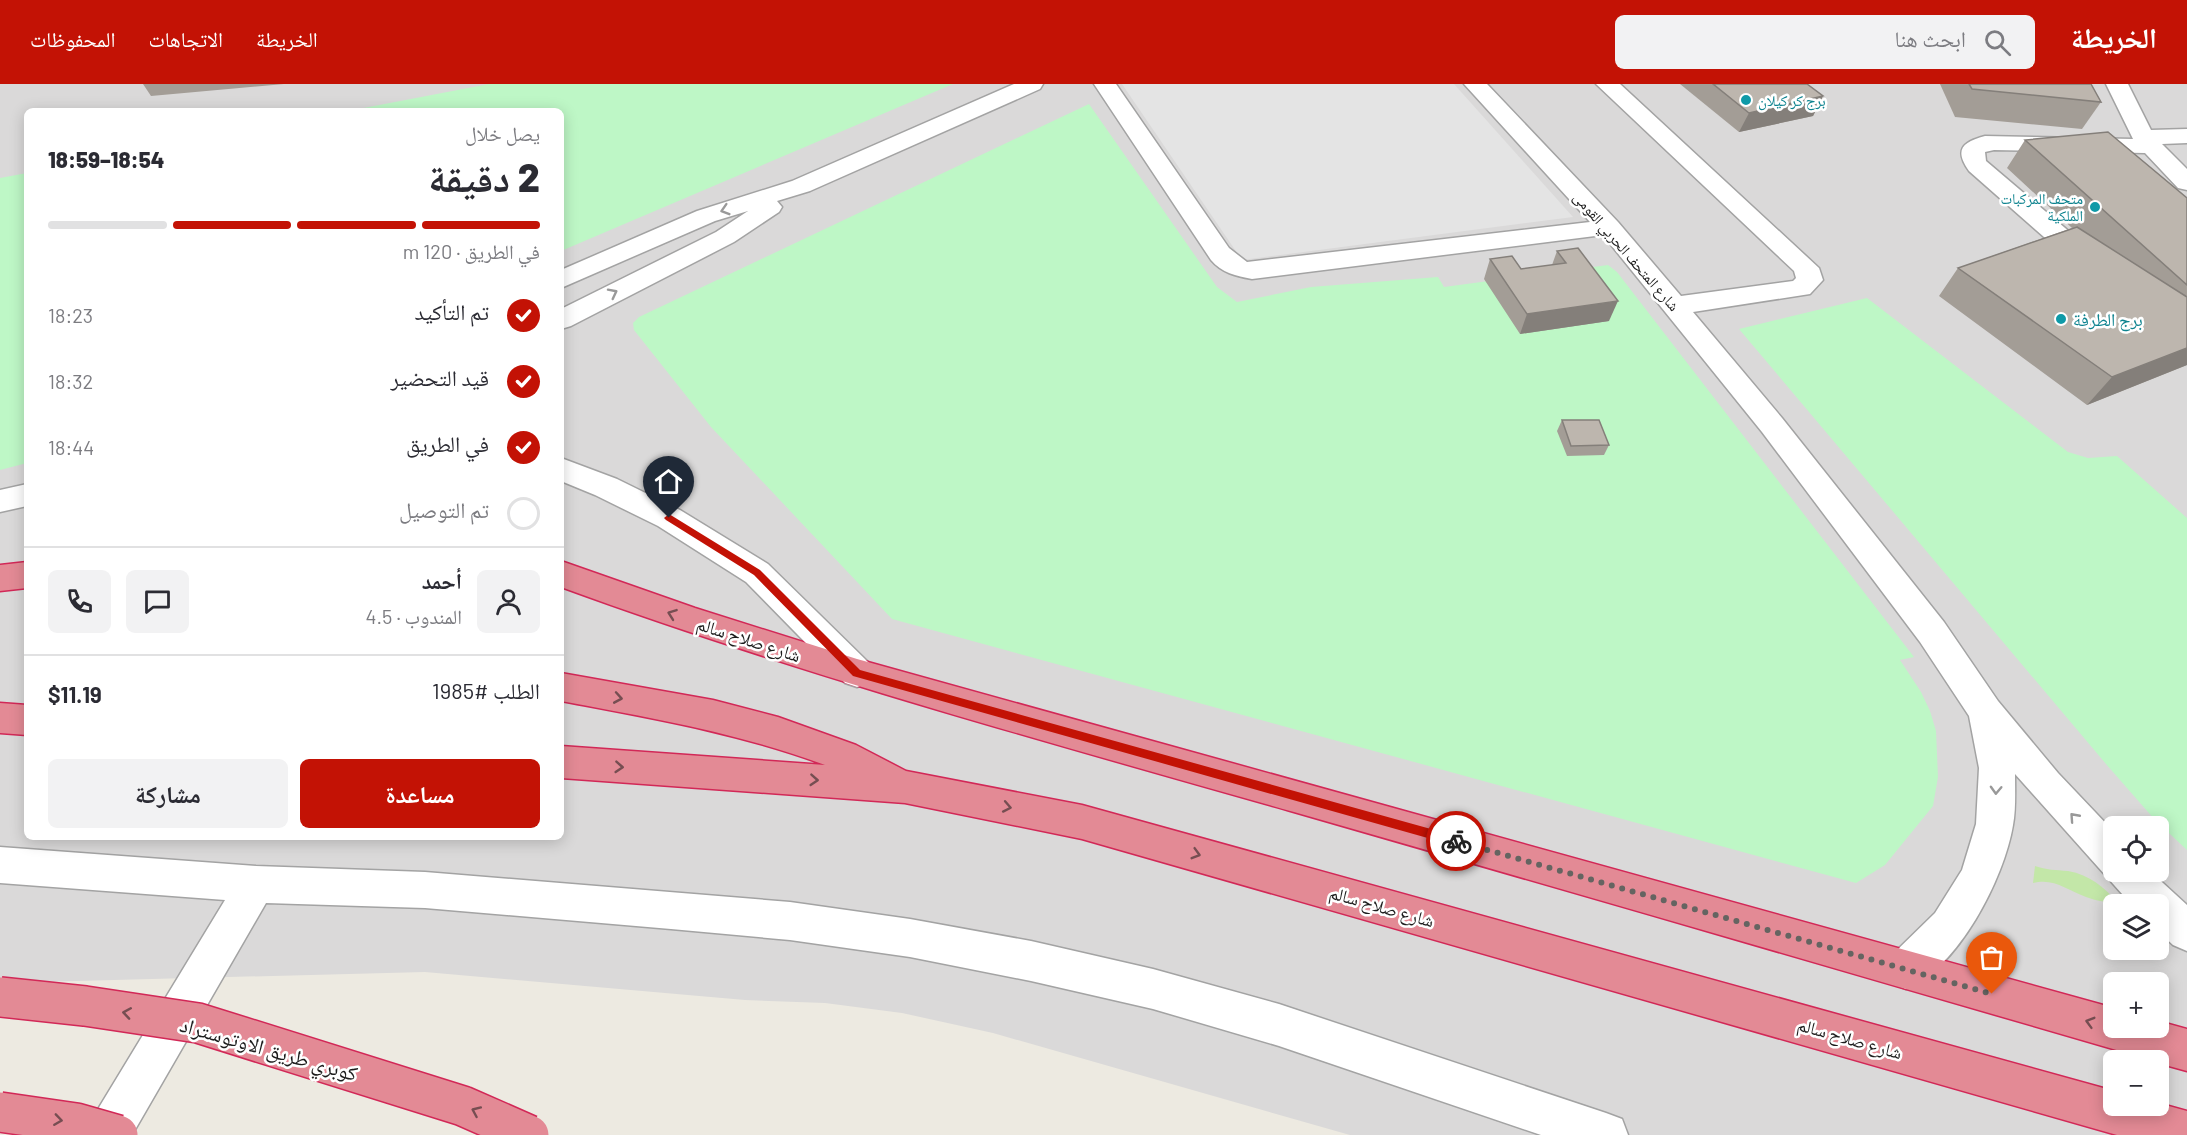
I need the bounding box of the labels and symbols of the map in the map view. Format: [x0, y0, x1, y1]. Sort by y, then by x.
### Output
place label: برج كر كيلان [1758, 91, 1826, 111]
marker: برج كر كيلان [1739, 93, 1753, 107]
street label: شارع المتحف الحربي القومى [1567, 188, 1684, 317]
place label: متحف المركبات الملكية [2001, 189, 2083, 224]
marker: متحف المركبات الملكية [2088, 200, 2102, 214]
one-way arrow [720, 203, 731, 215]
one-way arrow [607, 289, 618, 301]
place label: برج الطرفة [2073, 308, 2143, 332]
marker: برج الطرفة [2054, 312, 2068, 326]
pin [643, 456, 694, 518]
one-way arrow [667, 608, 678, 621]
street label: شارع صلاح سالم [694, 612, 804, 668]
one-way arrow [614, 691, 623, 703]
one-way arrow [615, 760, 624, 773]
one-way arrow [809, 774, 818, 787]
one-way arrow [1989, 786, 2002, 795]
one-way arrow [1001, 800, 1011, 813]
courier [1426, 811, 1486, 871]
one-way arrow [2070, 813, 2081, 823]
one-way arrow [1190, 847, 1201, 859]
street label: شارع صلاح سالم [1327, 881, 1437, 933]
pin [1966, 932, 2017, 994]
one-way arrow [122, 1007, 132, 1019]
street label: كوبري طريق الاوتوستراد [176, 1011, 361, 1091]
street label: شارع صلاح سالم [1795, 1013, 1905, 1065]
one-way arrow [2086, 1017, 2096, 1029]
one-way arrow [471, 1106, 482, 1118]
one-way arrow [53, 1113, 63, 1126]

